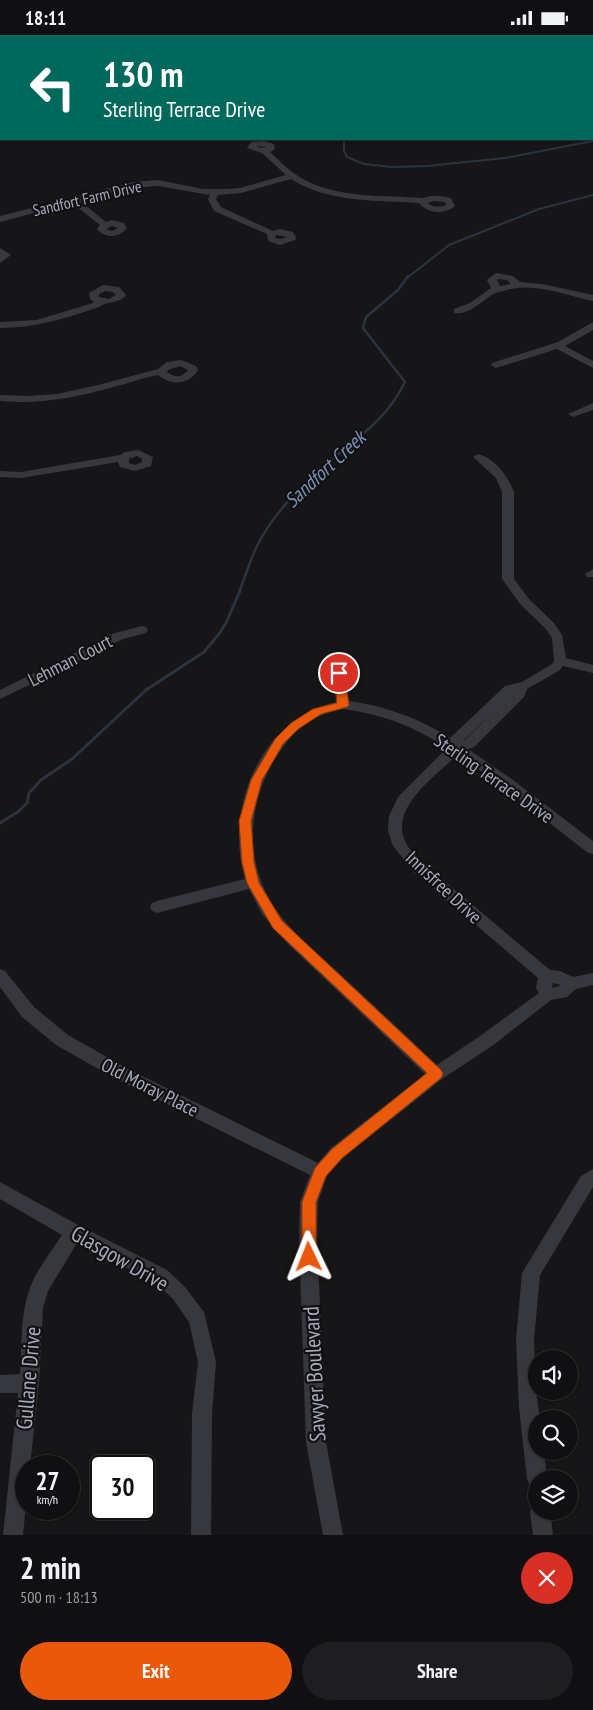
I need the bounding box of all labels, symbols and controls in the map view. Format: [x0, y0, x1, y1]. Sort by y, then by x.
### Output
text: 18:11 [25, 6, 66, 30]
text: 130 m [103, 51, 184, 97]
icon: left [20, 55, 85, 120]
text: Sterling Terrace Drive [103, 95, 265, 123]
street label: Sandfort Farm Drive [31, 176, 143, 220]
water label: Sandfort Creek [279, 423, 373, 513]
street label: Lehman Court [24, 628, 117, 691]
pin [318, 652, 360, 694]
icon: arrive [325, 659, 353, 687]
street label: Sterling Terrace Drive [430, 728, 558, 828]
street label: Innisfree Drive [401, 846, 487, 929]
street label: Old Moray Place [97, 1052, 203, 1122]
street label: Glasgow Drive [66, 1219, 174, 1297]
position arrow [282, 1230, 334, 1282]
street label: Sawyer Boulevard [296, 1306, 332, 1442]
street label: Gullane Drive [10, 1326, 46, 1430]
map controls [528, 1350, 578, 1520]
button: sound [528, 1350, 578, 1400]
button: search [528, 1410, 578, 1460]
speed limit sign: 30 [90, 1455, 155, 1520]
text: 27 [36, 1465, 59, 1497]
button: layers [528, 1470, 578, 1520]
text: km/h [37, 1492, 58, 1507]
text: 2 min [20, 1548, 81, 1587]
button: close [521, 1552, 573, 1604]
text: 500 m · 18:13 [20, 1587, 98, 1607]
button: Exit [20, 1642, 292, 1700]
button: Share [302, 1642, 573, 1700]

